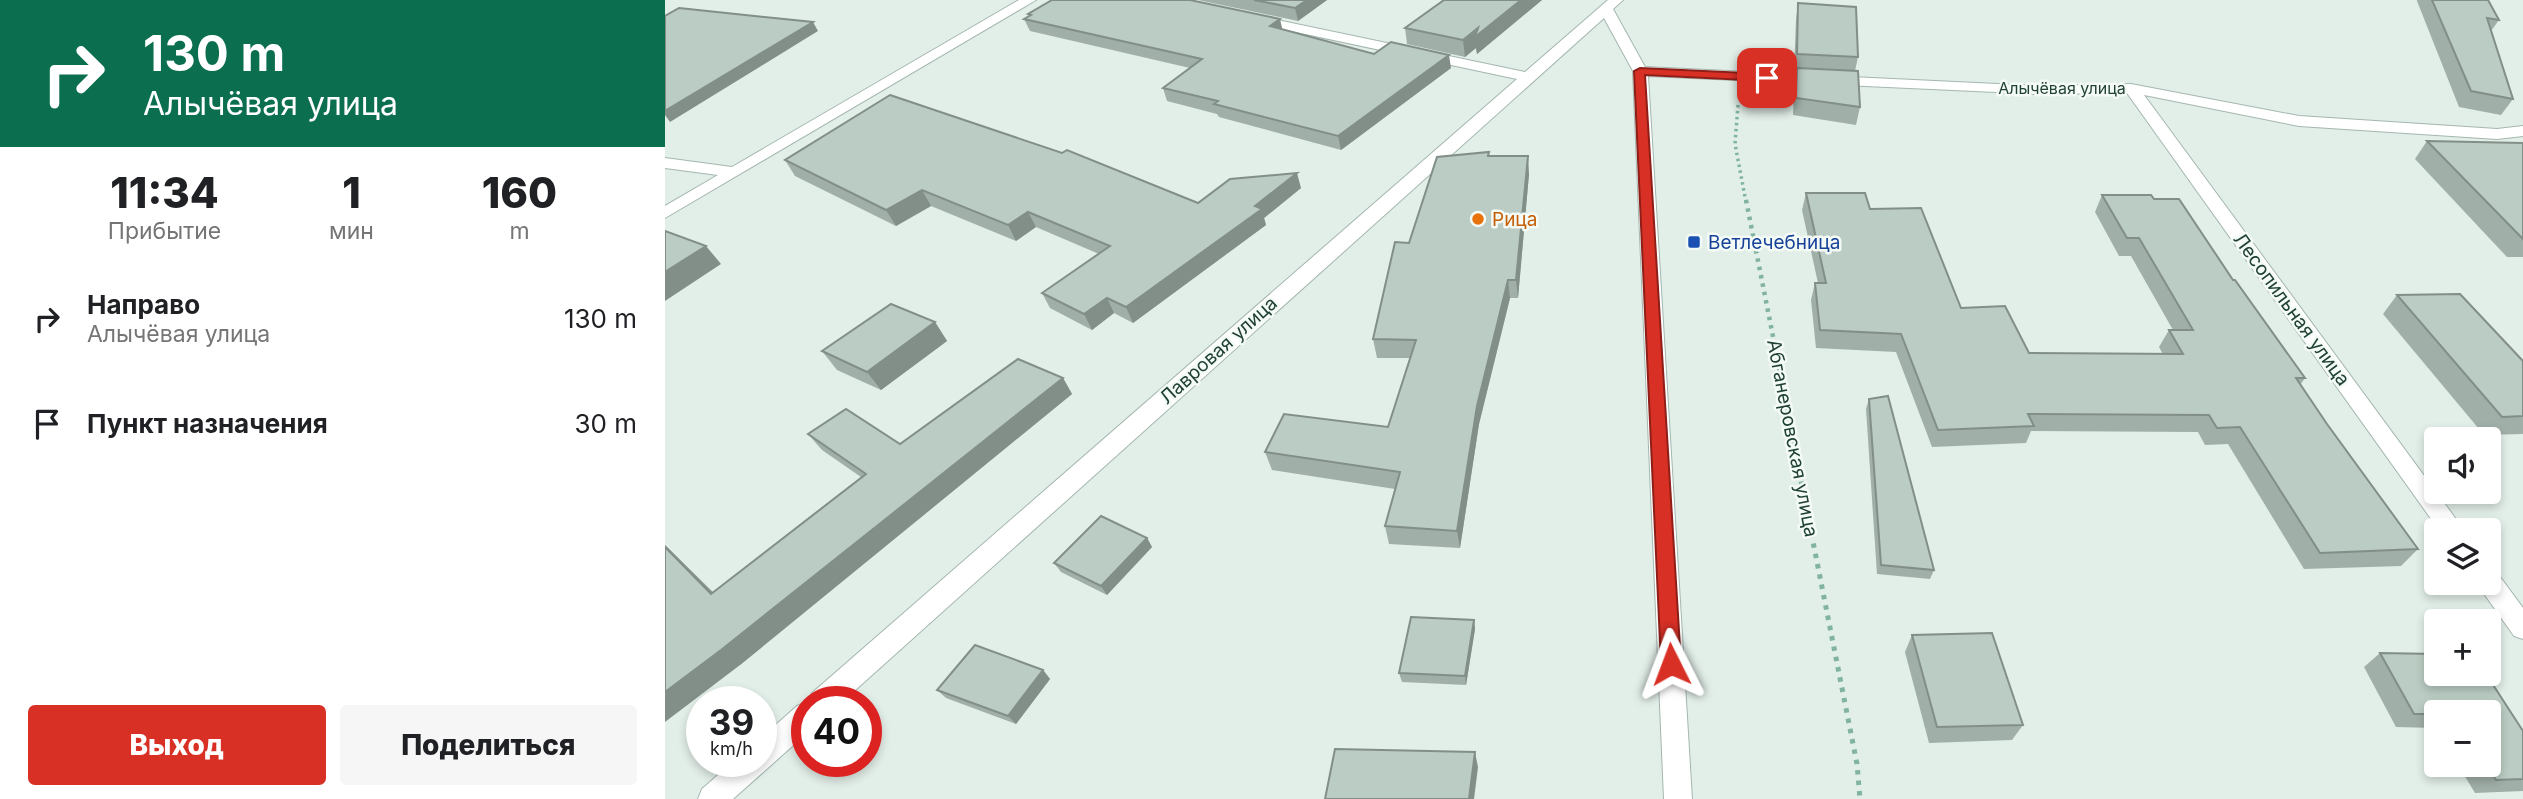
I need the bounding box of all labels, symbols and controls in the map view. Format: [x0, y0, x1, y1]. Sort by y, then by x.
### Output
text: 130 m [143, 24, 285, 83]
icon: right [28, 28, 119, 119]
pin [1737, 48, 1797, 108]
icon: arrive [1748, 59, 1786, 97]
street label: Алычёвая улица [1998, 78, 2126, 98]
text: Алычёвая улица [143, 84, 398, 123]
text: 11:34 [110, 167, 219, 218]
text: 1 [342, 167, 361, 218]
text: 160 [482, 167, 557, 218]
place label: Рица [1492, 208, 1537, 231]
marker: Рица [1470, 211, 1486, 227]
text: Прибытие [108, 217, 221, 245]
text: мин [329, 217, 374, 245]
text: m [509, 217, 530, 245]
street label: Лесопильная улица [2228, 228, 2355, 390]
place label: Ветлечебница [1708, 231, 1840, 254]
marker: Ветлечебница [1686, 234, 1702, 250]
text: Направо [87, 289, 200, 320]
street label: Лавровая улица [1155, 292, 1282, 409]
icon: right [28, 300, 66, 338]
text: 130 m [564, 303, 637, 334]
text: Алычёвая улица [87, 320, 270, 348]
street label: Абганеровская улица [1762, 337, 1823, 539]
icon: arrive [28, 405, 66, 443]
text: Пункт назначения [87, 408, 328, 439]
text: 30 m [574, 408, 637, 439]
map controls [2424, 427, 2501, 777]
button: sound [2424, 427, 2501, 504]
button: layers [2424, 518, 2501, 595]
button: + [2424, 609, 2501, 686]
position arrow [1634, 627, 1708, 701]
speed limit sign: 40 [791, 686, 882, 777]
button: − [2424, 700, 2501, 777]
text: 39 [709, 701, 754, 743]
button: Выход [28, 705, 326, 785]
button: Поделиться [340, 705, 637, 785]
text: km/h [710, 738, 753, 759]

